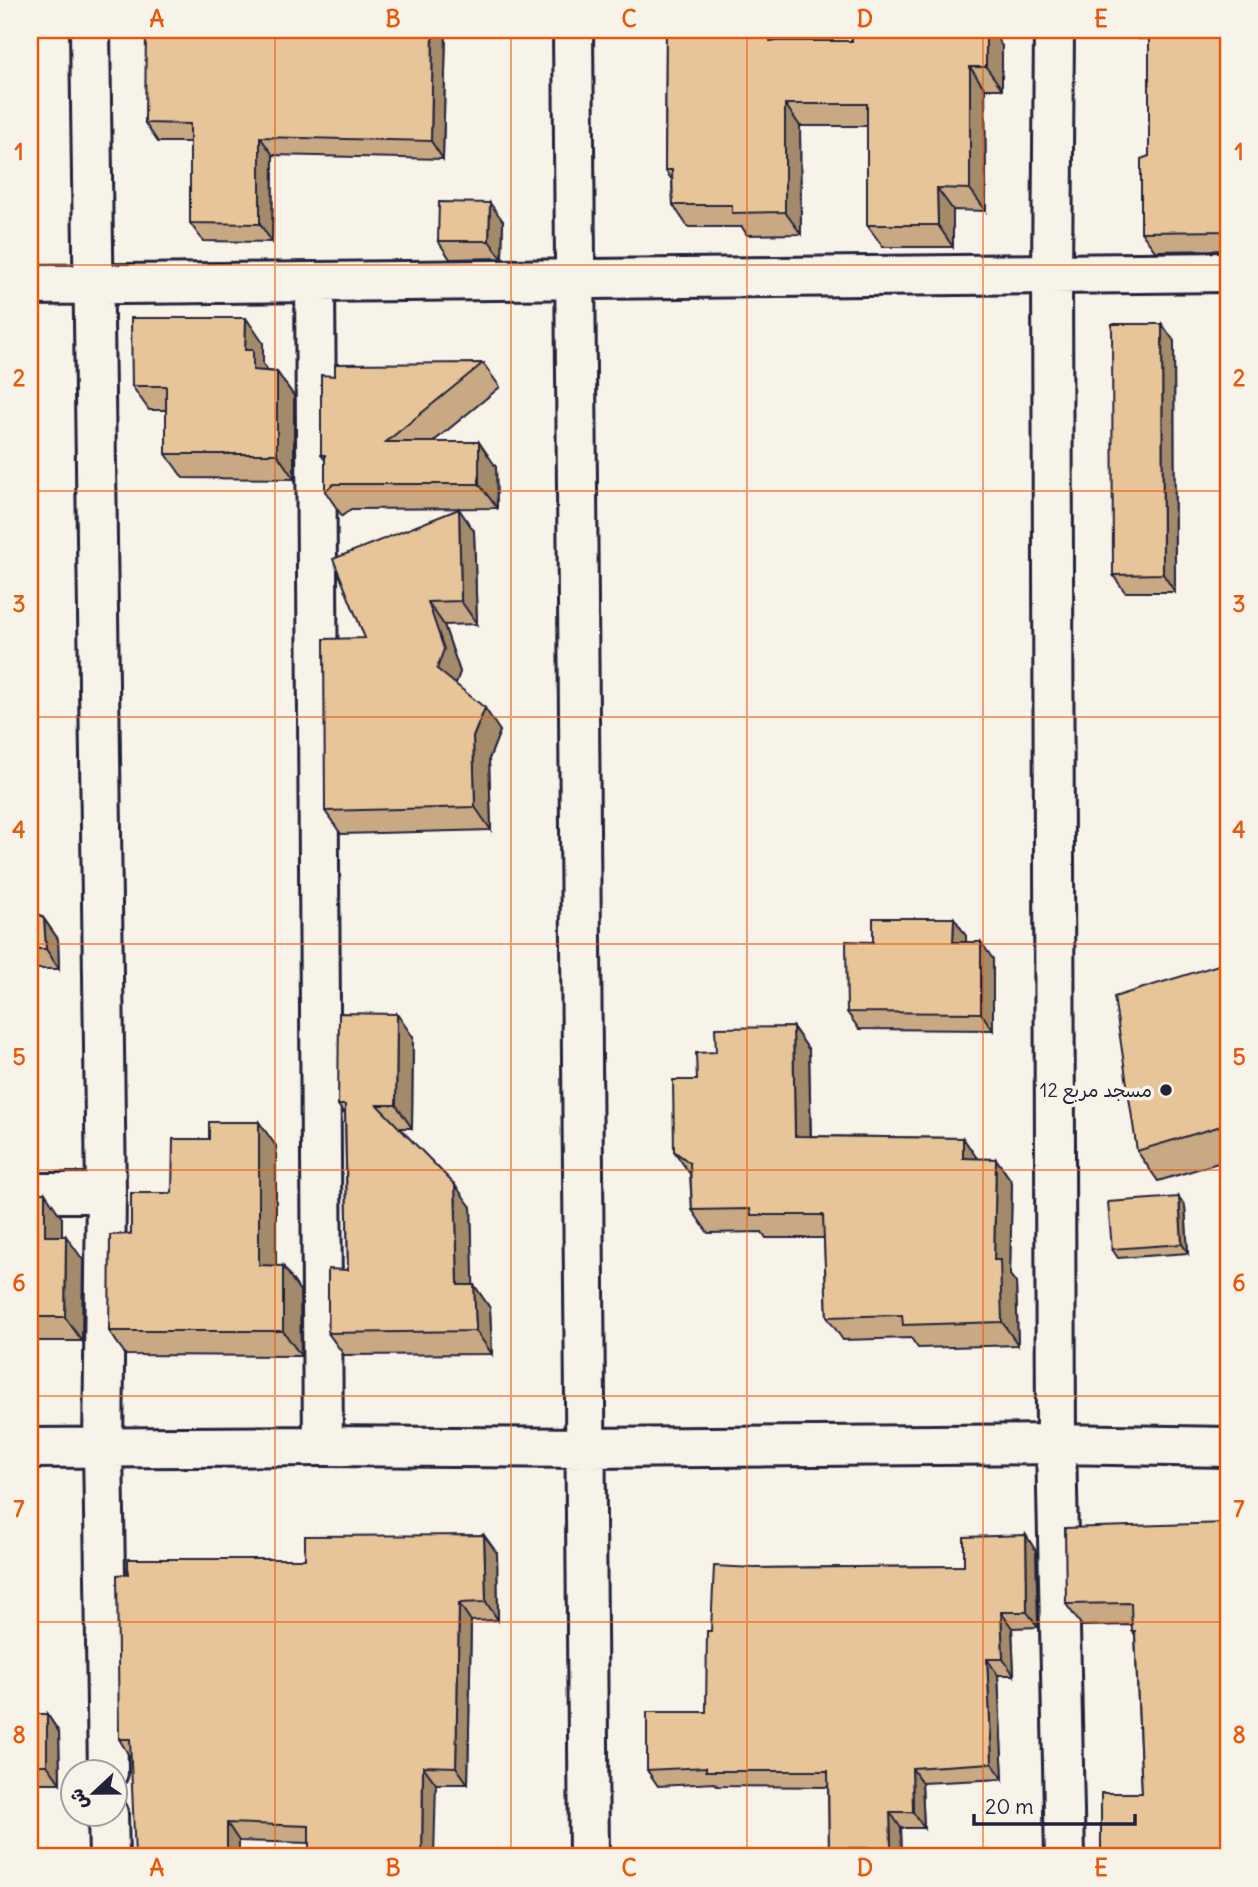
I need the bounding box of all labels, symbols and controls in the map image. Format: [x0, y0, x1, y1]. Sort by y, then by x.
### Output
text: A [150, 4, 165, 33]
text: B [385, 4, 401, 33]
text: C [621, 4, 637, 33]
text: D [857, 4, 873, 33]
text: E [1094, 4, 1108, 33]
text: 1 [14, 137, 24, 166]
text: 1 [1234, 137, 1244, 166]
text: 2 [13, 363, 26, 392]
text: 2 [1233, 363, 1246, 392]
text: 3 [12, 589, 26, 618]
text: 3 [1232, 589, 1246, 618]
text: 4 [12, 815, 26, 844]
text: 4 [1232, 815, 1246, 844]
text: 5 [12, 1042, 26, 1071]
text: 5 [1232, 1042, 1246, 1071]
place label: مسجد مربع 12 [1040, 1078, 1152, 1104]
marker: مسجد مربع 12 [1158, 1082, 1174, 1098]
text: 6 [12, 1268, 26, 1297]
text: 6 [1232, 1268, 1246, 1297]
text: 7 [13, 1494, 25, 1523]
text: 7 [1233, 1494, 1245, 1523]
text: 8 [12, 1720, 26, 1749]
text: 8 [1232, 1720, 1246, 1749]
north arrow [60, 1758, 130, 1828]
scale bar [974, 1782, 1136, 1826]
text: ش [63, 1785, 93, 1814]
text: 20 m [985, 1793, 1034, 1820]
text: A [150, 1853, 165, 1882]
text: B [385, 1853, 401, 1882]
text: C [621, 1853, 637, 1882]
text: D [857, 1853, 873, 1882]
text: E [1094, 1853, 1108, 1882]

